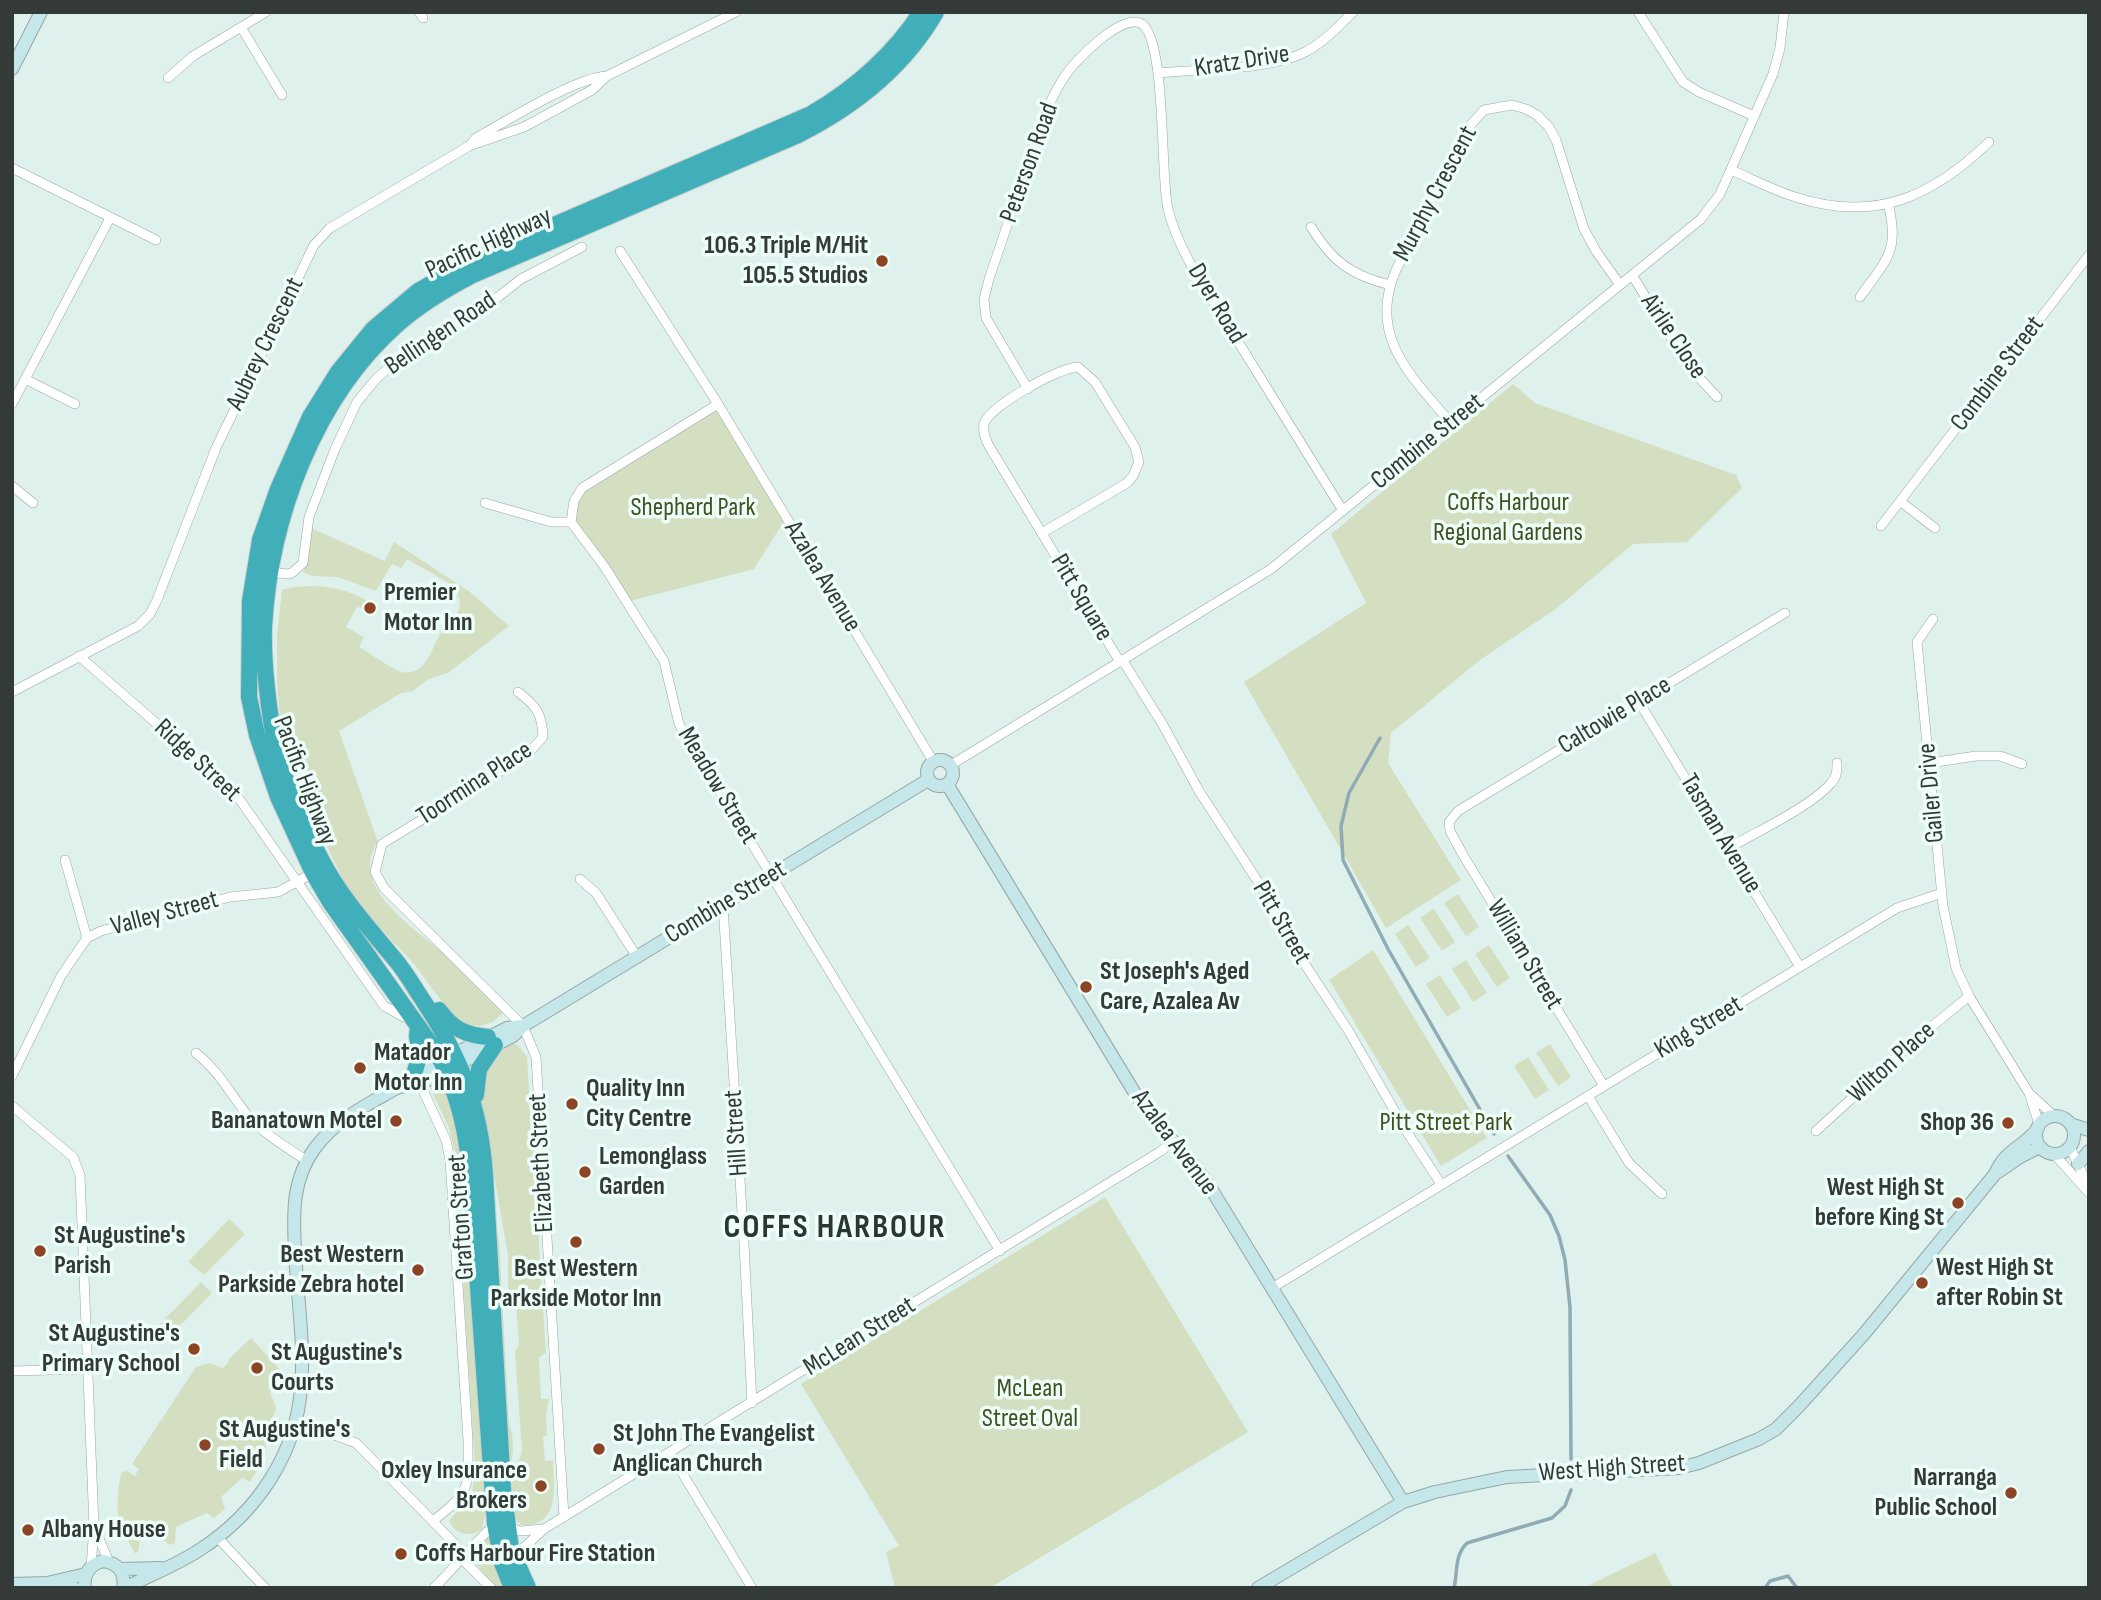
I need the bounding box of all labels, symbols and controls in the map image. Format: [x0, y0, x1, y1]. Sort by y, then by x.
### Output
street label: Kratz Drive [1192, 39, 1292, 85]
street label: Peterson Road [994, 99, 1066, 227]
street label: Murphy Crescent [1387, 121, 1485, 267]
street label: Pacific Highway [421, 201, 557, 287]
place label: 106.3 Triple M/Hit 105.5 Studios [704, 230, 868, 292]
marker: 106.3 Triple M/Hit 105.5 Studios [874, 253, 890, 269]
street label: Dyer Road [1180, 258, 1252, 350]
street label: Aubrey Crescent [221, 273, 311, 415]
street label: Bellingen Road [379, 285, 503, 383]
street label: Airlie Close [1633, 288, 1713, 386]
street label: Combine Street [1945, 310, 2051, 438]
street label: Combine Street [1365, 387, 1491, 497]
park label: Coffs Harbour Regional Gardens [1433, 487, 1583, 548]
park label: Shepherd Park [630, 492, 756, 524]
street label: Azalea Avenue [777, 516, 867, 638]
street label: Pitt Square [1043, 549, 1119, 647]
place label: Premier Motor Inn [384, 577, 473, 638]
marker: Premier Motor Inn [362, 600, 378, 616]
street label: Caltowie Place [1553, 670, 1677, 762]
street label: Pacific Highway [265, 712, 343, 850]
street label: Ridge Street [147, 713, 247, 809]
street label: Meadow Street [670, 722, 764, 850]
street label: Toormina Place [411, 735, 539, 833]
street label: Gailer Drive [1912, 742, 1952, 844]
street label: Tasman Avenue [1672, 769, 1768, 899]
street label: Combine Street [660, 855, 792, 951]
street label: Pitt Street [1245, 876, 1317, 970]
street label: Valley Street [108, 885, 222, 943]
street label: William Street [1479, 894, 1569, 1016]
place label: St Joseph's Aged Care, Azalea Av [1100, 956, 1249, 1018]
marker: St Joseph's Aged Care, Azalea Av [1078, 979, 1094, 995]
street label: King Street [1649, 990, 1749, 1066]
street label: Wilton Place [1842, 1016, 1942, 1110]
place label: Matador Motor Inn [374, 1037, 463, 1098]
marker: Matador Motor Inn [352, 1060, 368, 1076]
place label: Quality Inn City Centre [586, 1073, 692, 1134]
street label: Azalea Avenue [1124, 1084, 1224, 1202]
street label: Hill Street [718, 1089, 756, 1177]
street label: Elizabeth Street [523, 1093, 561, 1233]
marker: Quality Inn City Centre [564, 1096, 580, 1112]
place label: Bananatown Motel [211, 1105, 382, 1137]
park label: Pitt Street Park [1380, 1107, 1512, 1139]
place label: Shop 36 [1920, 1107, 1994, 1139]
marker: Bananatown Motel [388, 1113, 404, 1129]
marker: Shop 36 [2000, 1115, 2016, 1131]
place label: Lemonglass Garden [599, 1141, 707, 1202]
street label: Grafton Street [442, 1153, 482, 1281]
marker: Lemonglass Garden [577, 1164, 593, 1180]
place label: West High St before King St [1815, 1172, 1944, 1234]
marker: West High St before King St [1950, 1195, 1966, 1211]
district label: COFFS HARBOUR [725, 1209, 945, 1249]
place label: St Augustine's Parish [54, 1220, 186, 1282]
marker: Best Western Parkside Motor Inn [568, 1234, 584, 1250]
place label: Best Western Parkside Zebra hotel [218, 1239, 404, 1300]
marker: St Augustine's Parish [32, 1243, 48, 1259]
place label: West High St after Robin St [1936, 1252, 2063, 1314]
place label: Best Western Parkside Motor Inn [490, 1253, 662, 1314]
marker: Best Western Parkside Zebra hotel [410, 1262, 426, 1278]
marker: West High St after Robin St [1914, 1275, 1930, 1291]
street label: McLean Street [798, 1290, 922, 1384]
place label: St Augustine's Primary School [42, 1318, 180, 1380]
place label: St Augustine's Courts [271, 1337, 403, 1398]
marker: St Augustine's Primary School [186, 1341, 202, 1357]
marker: St Augustine's Courts [249, 1360, 265, 1376]
park label: McLean Street Oval [982, 1373, 1078, 1434]
place label: St Augustine's Field [219, 1414, 351, 1476]
place label: St John The Evangelist Anglican Church [613, 1418, 815, 1480]
marker: St Augustine's Field [197, 1437, 213, 1453]
marker: St John The Evangelist Anglican Church [591, 1441, 607, 1457]
street label: West High Street [1538, 1448, 1686, 1490]
place label: Oxley Insurance Brokers [381, 1455, 527, 1516]
place label: Narranga Public School [1874, 1462, 1997, 1524]
marker: Oxley Insurance Brokers [533, 1478, 549, 1494]
marker: Narranga Public School [2003, 1485, 2019, 1501]
place label: Albany House [42, 1514, 166, 1546]
marker: Albany House [20, 1522, 36, 1538]
place label: Coffs Harbour Fire Station [415, 1538, 655, 1570]
marker: Coffs Harbour Fire Station [393, 1546, 409, 1562]

